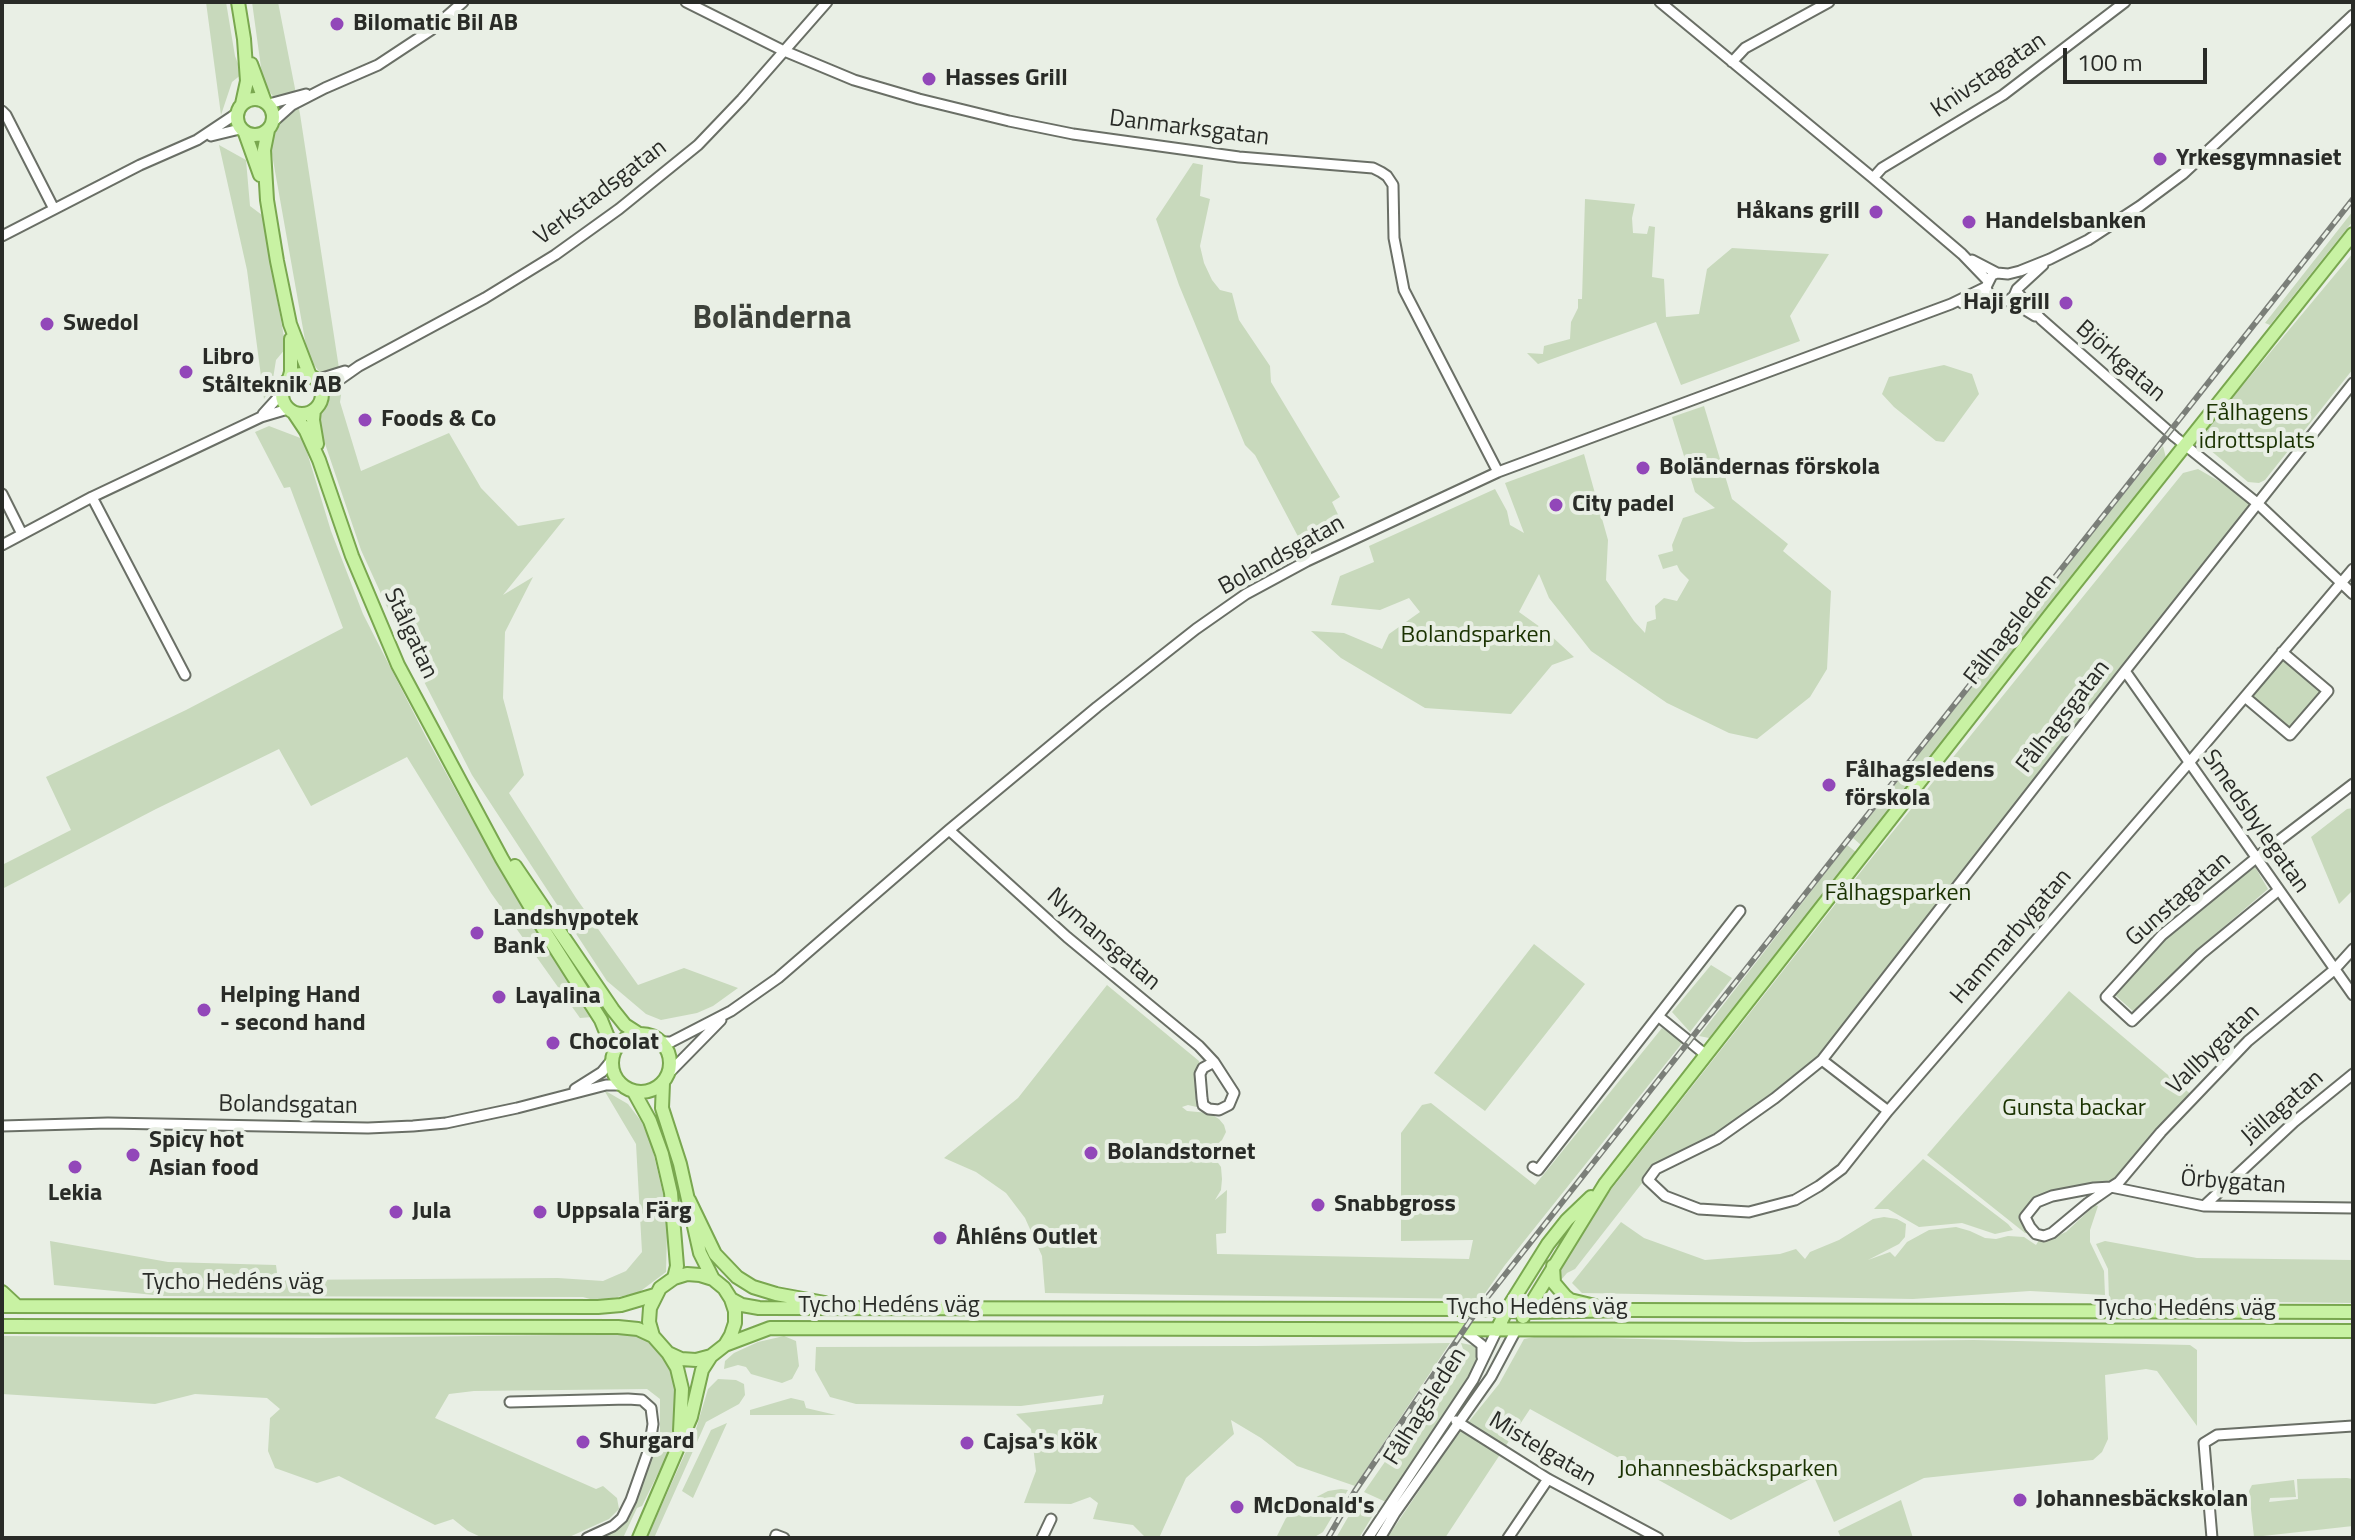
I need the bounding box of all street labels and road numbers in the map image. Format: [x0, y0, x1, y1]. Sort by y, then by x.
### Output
street label: Knivstagatan [1926, 27, 2052, 125]
street label: Danmarksgatan [1107, 105, 1271, 153]
street label: Verkstadsgatan [529, 134, 673, 252]
street label: Björkgatan [2069, 315, 2171, 409]
street label: Bolandsgatan [1214, 510, 1350, 602]
street label: Fålhagsleden [1959, 569, 2063, 691]
street label: Stålgatan [377, 584, 443, 684]
street label: Fålhagsgatan [2011, 655, 2117, 779]
street label: Smedsbylegatan [2195, 745, 2315, 899]
street label: Gunstagatan [2121, 847, 2237, 953]
street label: Hammarbygatan [1945, 863, 2079, 1011]
street label: Nymansgatan [1040, 883, 1166, 997]
street label: Vallbygatan [2162, 999, 2266, 1101]
street label: Jällagatan [2236, 1064, 2330, 1152]
street label: Bolandsgatan [218, 1090, 358, 1122]
street label: Örbygatan [2179, 1165, 2287, 1201]
street label: Tycho Hedéns väg [142, 1269, 324, 1297]
street label: Tycho Hedéns väg [798, 1292, 980, 1320]
street label: Tycho Hedéns väg [1446, 1294, 1628, 1322]
street label: Tycho Hedéns väg [2094, 1295, 2276, 1323]
street label: Fålhagsleden [1379, 1343, 1473, 1471]
street label: Mistelgatan [1483, 1407, 1601, 1493]

